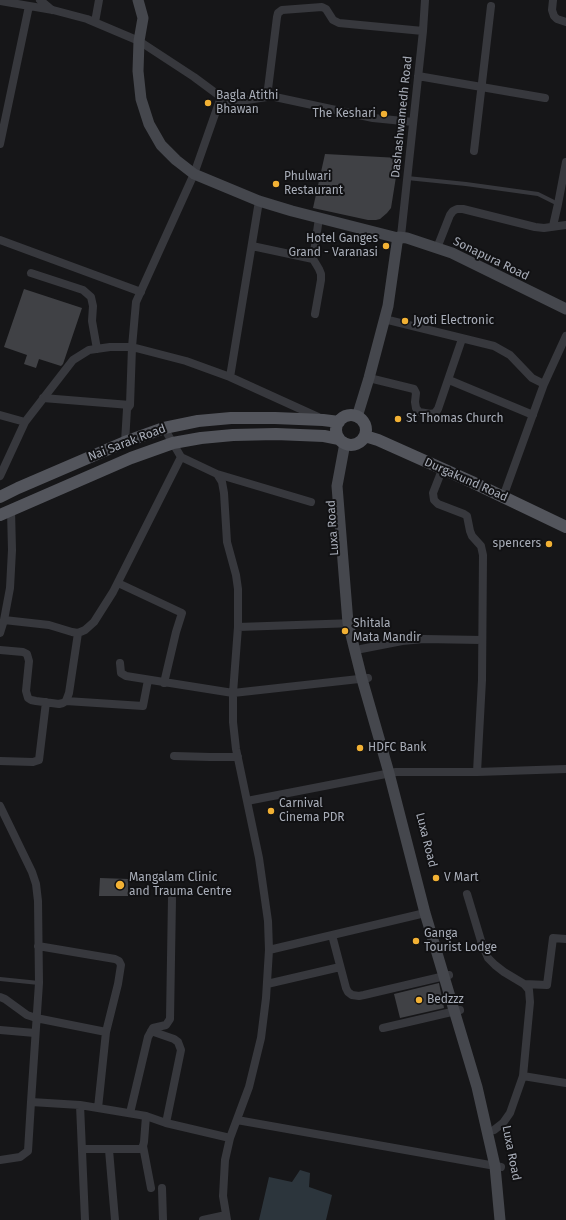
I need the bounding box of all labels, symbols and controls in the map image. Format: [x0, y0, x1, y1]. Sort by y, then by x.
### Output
street label: Dashashwamedh Road [388, 55, 416, 179]
place label: Bagla Atithi Bhawan [216, 89, 278, 117]
marker: Bagla Atithi Bhawan [203, 98, 213, 108]
place label: The Keshari [312, 107, 376, 121]
marker: The Keshari [379, 109, 389, 119]
place label: Phulwari Restaurant [284, 170, 343, 198]
marker: Phulwari Restaurant [271, 179, 281, 189]
place label: Hotel Ganges Grand - Varanasi [288, 232, 378, 260]
street label: Sonapura Road [451, 234, 531, 284]
marker: Hotel Ganges Grand - Varanasi [381, 241, 391, 251]
place label: Jyoti Electronic [413, 314, 494, 328]
marker: Jyoti Electronic [400, 316, 410, 326]
place label: St Thomas Church [406, 412, 503, 426]
marker: St Thomas Church [393, 414, 403, 424]
street label: Nai Sarak Road [86, 422, 168, 464]
street label: Durgakund Road [422, 455, 510, 505]
street label: Luxa Road [324, 500, 342, 556]
place label: spencers [493, 537, 541, 551]
marker: spencers [544, 539, 554, 549]
place label: Shitala Mata Mandir [353, 617, 421, 645]
marker: Shitala Mata Mandir [340, 626, 350, 636]
place label: HDFC Bank [368, 741, 426, 755]
marker: HDFC Bank [355, 743, 365, 753]
place label: Carnival Cinema PDR [279, 797, 345, 825]
marker: Carnival Cinema PDR [266, 806, 276, 816]
street label: Luxa Road [412, 811, 440, 869]
place label: Mangalam Clinic and Trauma Centre [129, 871, 232, 899]
place label: V Mart [444, 871, 479, 885]
marker: V Mart [431, 873, 441, 883]
marker: Mangalam Clinic and Trauma Centre [114, 879, 126, 891]
place label: Ganga Tourist Lodge [424, 927, 497, 955]
marker: Ganga Tourist Lodge [411, 936, 421, 946]
place label: Bedzzz [427, 993, 464, 1007]
marker: Bedzzz [414, 995, 424, 1005]
street label: Luxa Road [499, 1124, 523, 1182]

